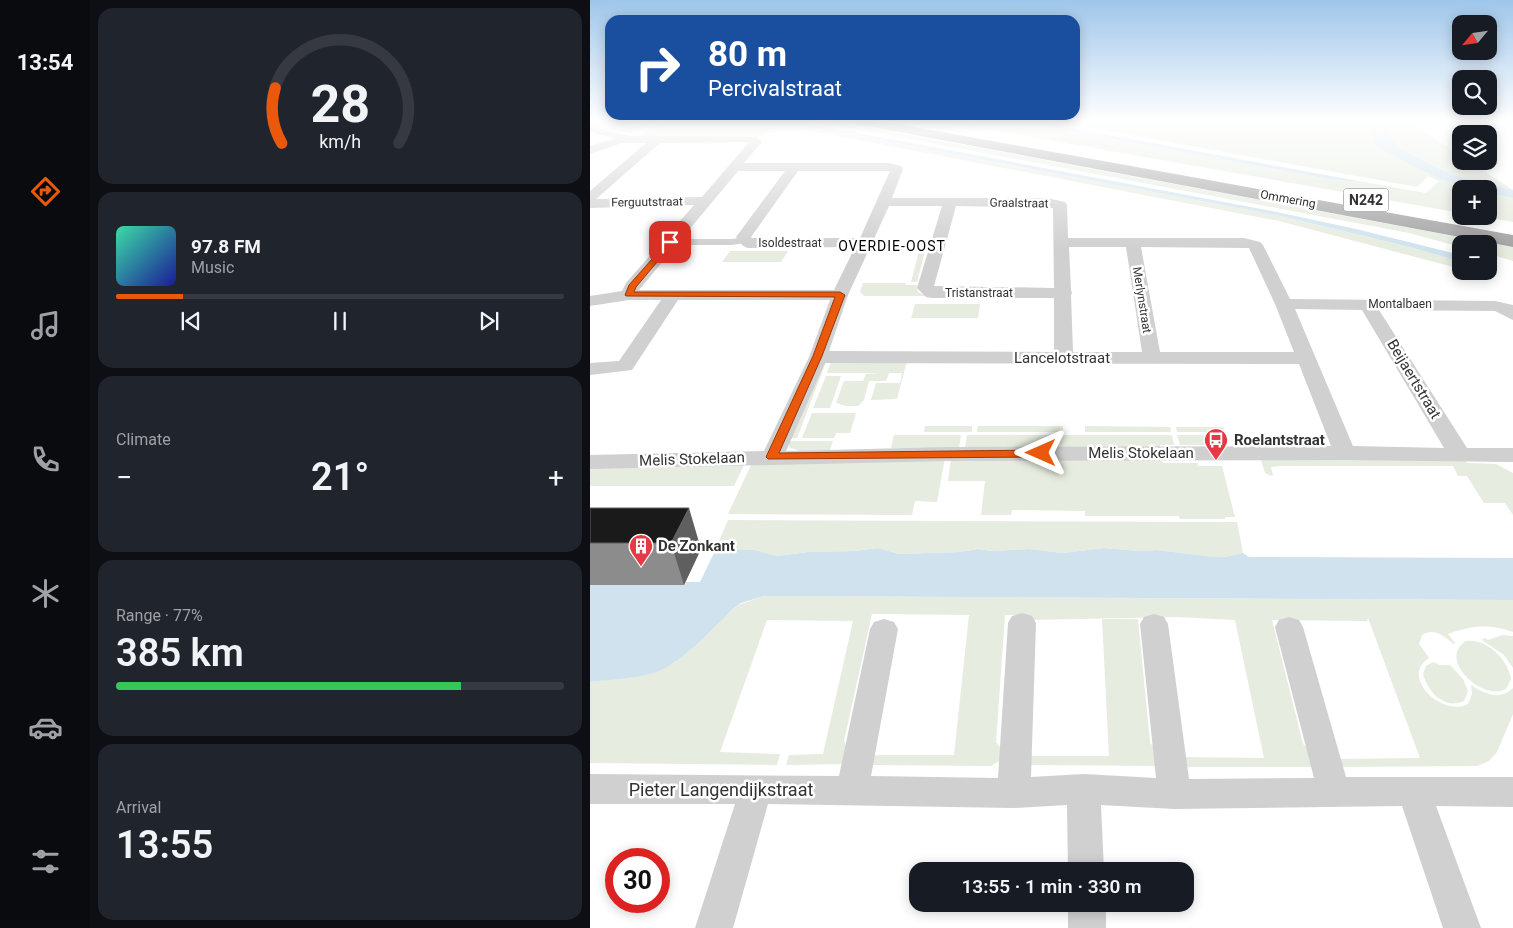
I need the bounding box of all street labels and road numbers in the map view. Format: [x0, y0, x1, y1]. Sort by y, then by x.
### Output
street label: Ommering [1259, 187, 1317, 211]
road number: N242 [1344, 188, 1388, 212]
street label: Ferguutstraat [611, 194, 683, 210]
street label: Graalstraat [989, 195, 1049, 211]
street label: Isoldestraat [758, 236, 822, 250]
street label: Merlynstraat [1130, 266, 1154, 334]
street label: Tristanstraat [945, 286, 1013, 300]
street label: Montalbaen [1368, 297, 1432, 311]
street label: Beijaertstraat [1383, 336, 1445, 422]
street label: Lancelotstraat [1014, 349, 1110, 367]
street label: Melis Stokelaan [1088, 444, 1194, 462]
street label: Melis Stokelaan [639, 448, 745, 470]
street label: Pieter Langendijkstraat [629, 779, 813, 800]

